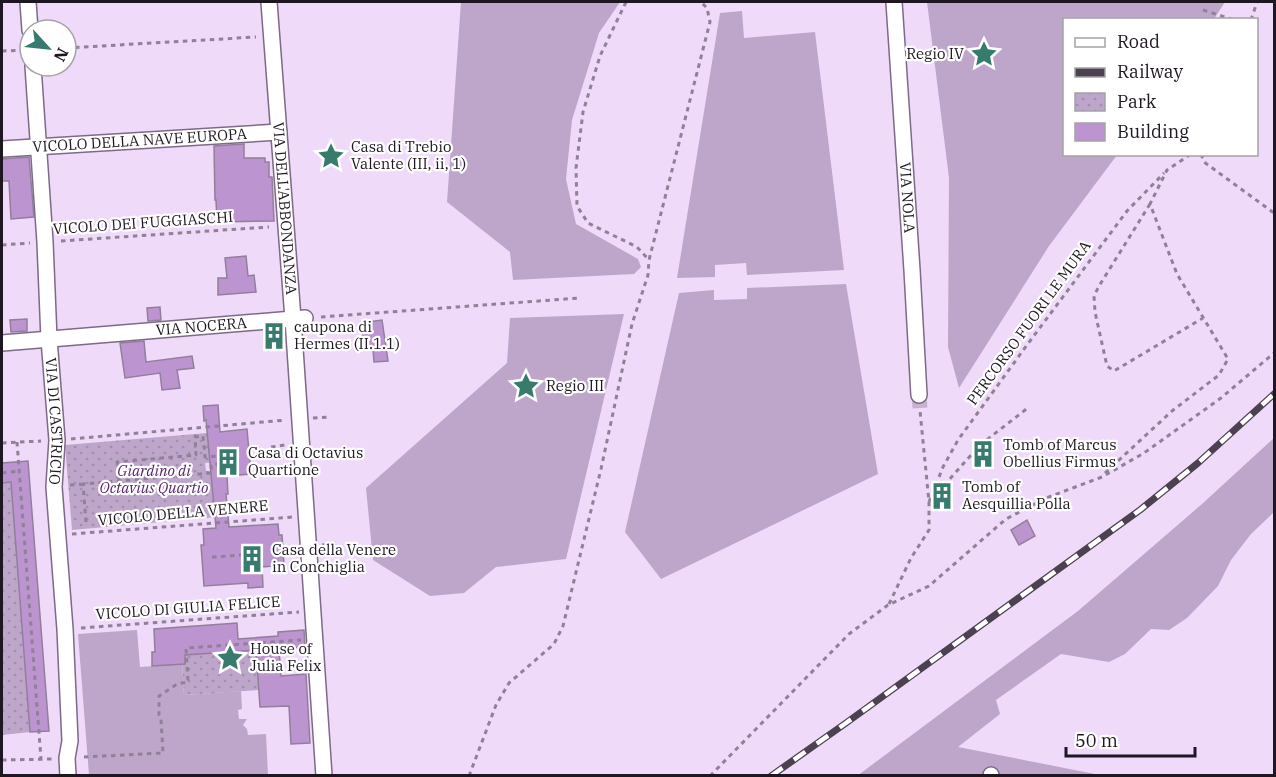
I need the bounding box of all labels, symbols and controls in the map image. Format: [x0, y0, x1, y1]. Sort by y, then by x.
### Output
north arrow [18, 18, 78, 78]
legend [1063, 18, 1258, 156]
text: Road [1117, 30, 1160, 53]
place icon: Regio IV [969, 39, 999, 69]
place label: Regio IV [906, 44, 964, 63]
text: N [50, 45, 73, 65]
text: Railway [1117, 60, 1183, 83]
text: Park [1117, 90, 1157, 113]
text: Building [1117, 120, 1189, 143]
street label: VIA DELL'ABBONDANZA [269, 121, 301, 296]
street label: VICOLO DELLA NAVE EUROPA [32, 124, 248, 156]
place label: Casa di Trebio Valente (III, ii, 1) [351, 137, 466, 173]
place icon: Casa di Trebio Valente (III, ii, 1) [316, 141, 346, 171]
street label: VIA NOLA [896, 162, 920, 234]
street label: VICOLO DEI FUGGIASCHI [52, 207, 234, 238]
street label: PERCORSO FUORI LE MURA [962, 236, 1095, 409]
street label: VIA NOCERA [155, 313, 248, 339]
place label: caupona di Hermes (II.1.1) [294, 317, 400, 353]
building icon: caupona di Hermes (II.1.1) [259, 321, 289, 351]
street label: VIA DI CASTRICIO [42, 357, 67, 485]
place icon: Regio III [511, 371, 541, 401]
place label: Regio III [546, 376, 604, 395]
place label: Tomb of Marcus Obellius Firmus [1003, 435, 1117, 471]
building icon: Tomb of Marcus Obellius Firmus [968, 439, 998, 469]
place label: Casa di Octavius Quartione [248, 443, 363, 479]
building icon: Casa di Octavius Quartione [213, 447, 243, 477]
park label: Giardino di Octavius Quartio [100, 461, 208, 497]
place label: Tomb of Aesquillia Polla [962, 477, 1071, 513]
building icon: Tomb of Aesquillia Polla [927, 481, 957, 511]
street label: VICOLO DELLA VENERE [97, 496, 269, 529]
place label: Casa della Venere in Conchiglia [272, 540, 396, 576]
building icon: Casa della Venere in Conchiglia [237, 544, 267, 574]
street label: VICOLO DI GIULIA FELICE [95, 592, 281, 623]
place label: House of Julia Felix [250, 639, 321, 675]
place icon: House of Julia Felix [215, 643, 245, 673]
scale bar [1066, 720, 1195, 758]
text: 50 m [1075, 729, 1118, 752]

